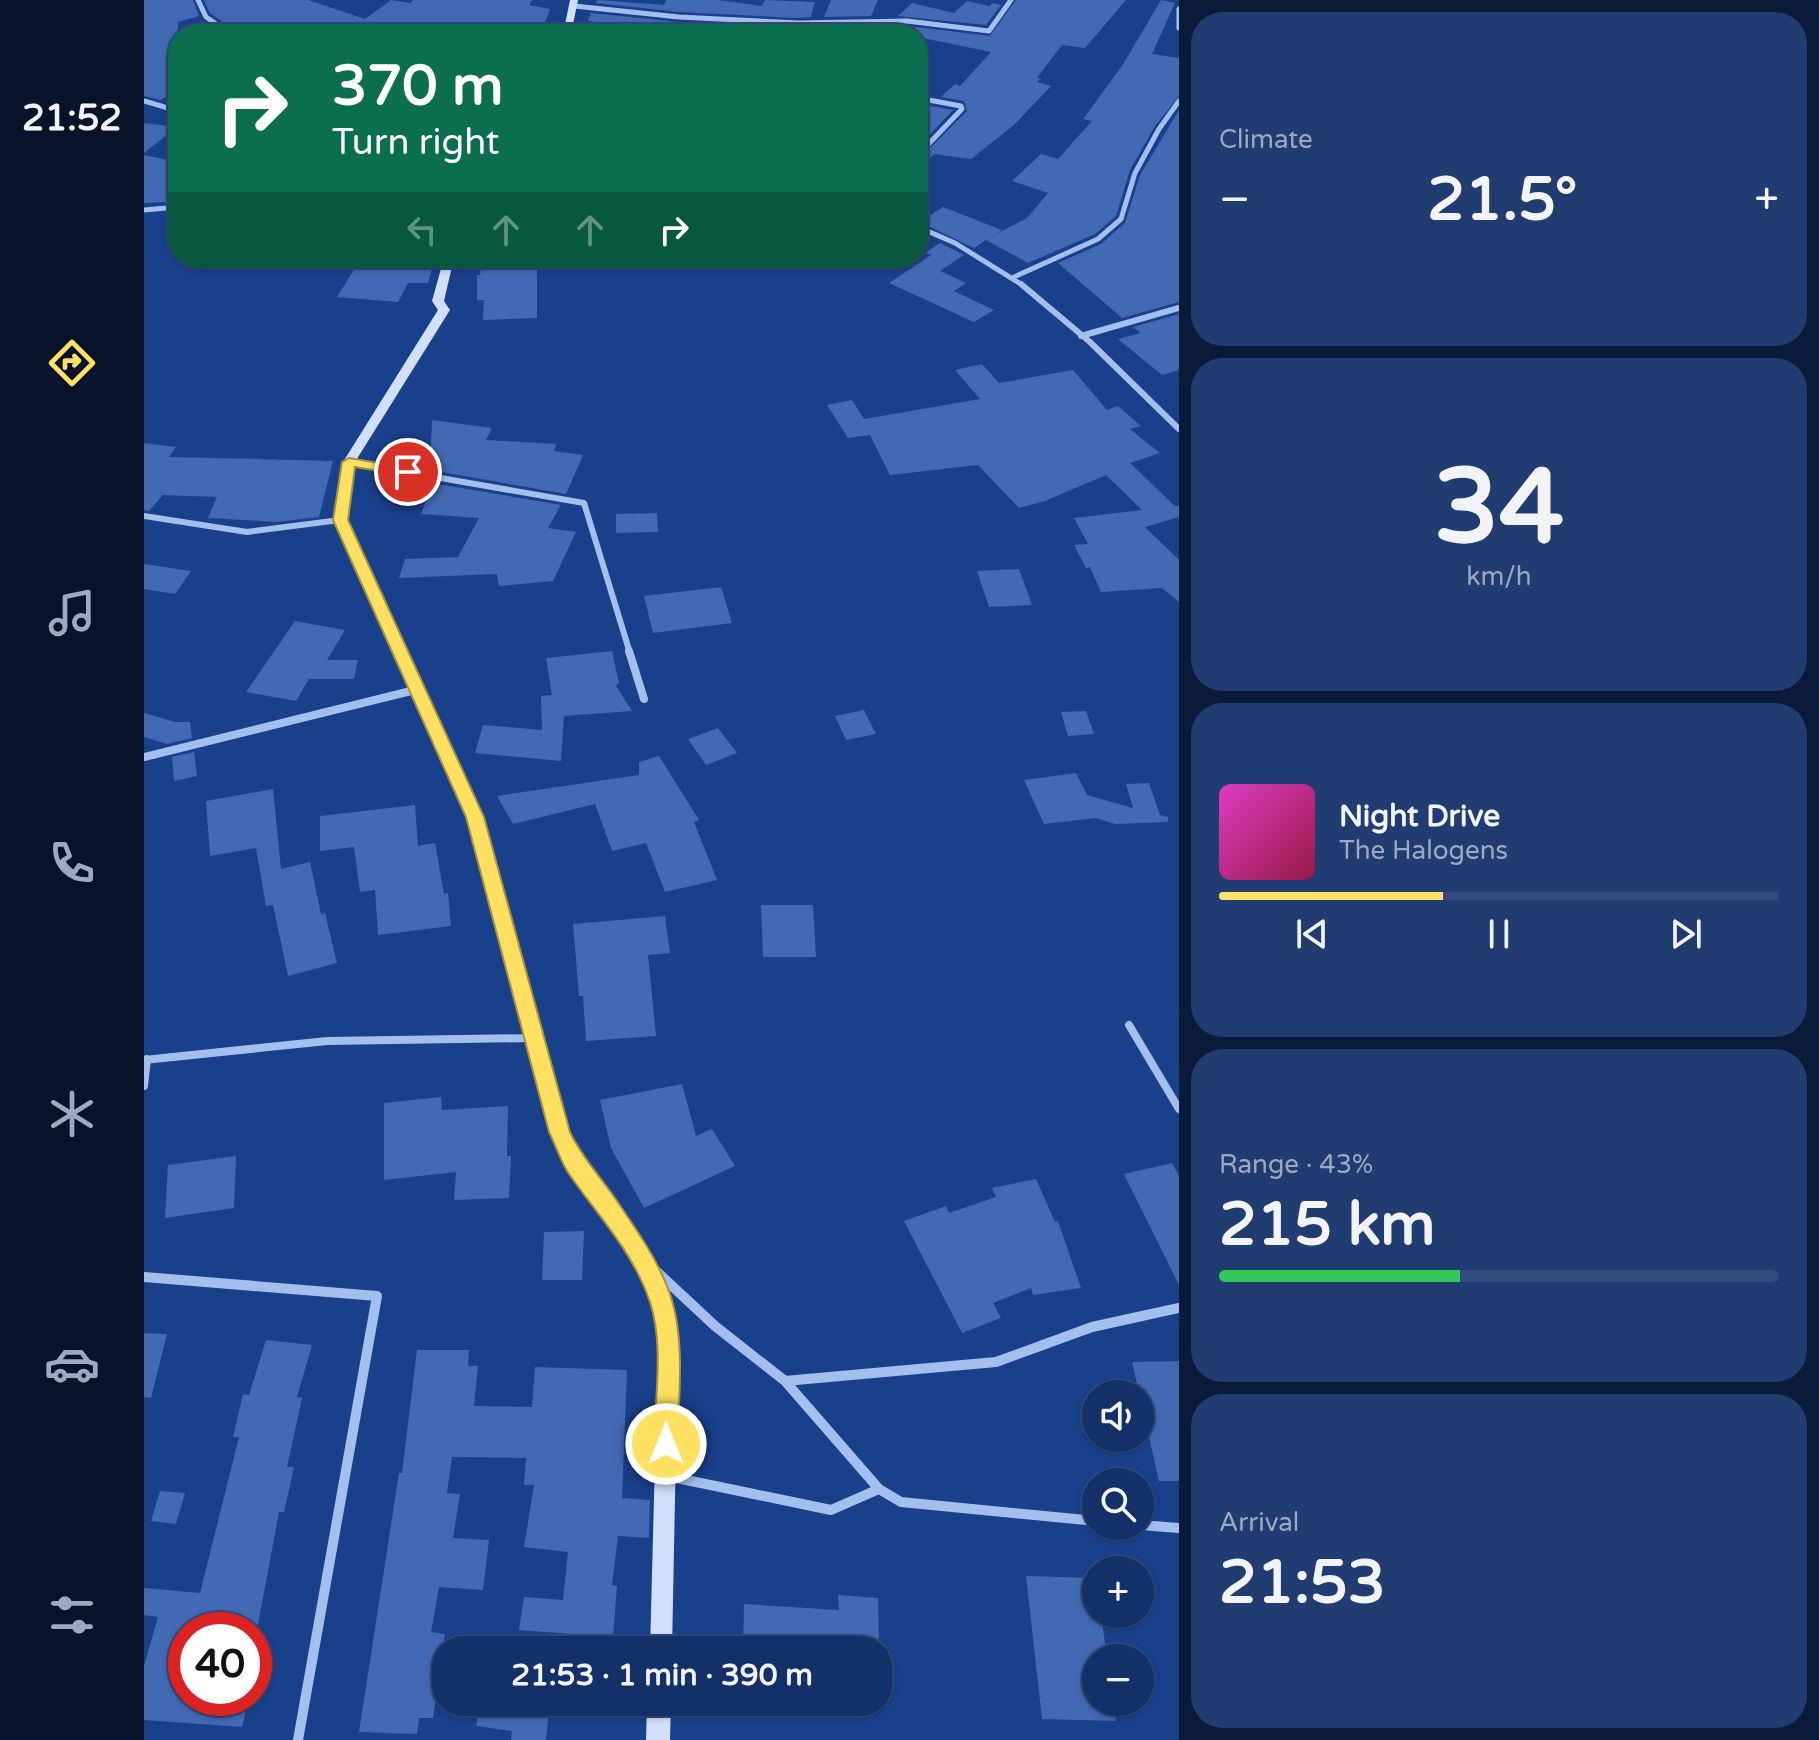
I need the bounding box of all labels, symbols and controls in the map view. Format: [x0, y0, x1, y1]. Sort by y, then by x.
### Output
text: 370 m [332, 53, 503, 120]
icon: right [200, 56, 304, 160]
text: 21:52 [22, 97, 122, 140]
text: Turn right [332, 121, 499, 164]
text: Climate [1219, 124, 1313, 155]
text: 21.5° [1427, 164, 1577, 236]
text: − [1219, 174, 1250, 227]
text: + [1754, 174, 1779, 227]
icon: left [400, 208, 444, 252]
icon: ahead [484, 208, 528, 252]
icon: ahead [568, 208, 612, 252]
icon: right [652, 208, 696, 252]
icon: directions [44, 335, 100, 391]
pin [374, 438, 442, 506]
text: 34 [1434, 446, 1564, 571]
icon: arrive [386, 450, 430, 494]
text: km/h [1466, 561, 1532, 592]
icon: music [44, 585, 100, 641]
text: Night Drive [1339, 798, 1500, 835]
icon: phone [44, 835, 100, 891]
text: The Halogens [1339, 835, 1508, 866]
icon: previous [1290, 912, 1334, 956]
icon: pause [1477, 912, 1521, 956]
icon: next [1664, 912, 1708, 956]
icon: climate [44, 1086, 100, 1142]
text: Range · 43% [1219, 1149, 1373, 1180]
text: 215 km [1219, 1189, 1435, 1261]
icon: car [44, 1336, 100, 1392]
map controls [1082, 1380, 1154, 1716]
button: sound [1082, 1380, 1154, 1452]
position arrow [624, 1402, 708, 1486]
button: search [1082, 1468, 1154, 1540]
text: Arrival [1219, 1507, 1299, 1538]
text: 21:53 [1219, 1547, 1385, 1619]
button: + [1082, 1556, 1154, 1628]
icon: filters [44, 1587, 100, 1643]
speed limit sign: 40 [168, 1612, 272, 1716]
button: − [1082, 1644, 1154, 1716]
text: 21:53 · 1 min · 390 m [511, 1657, 813, 1694]

